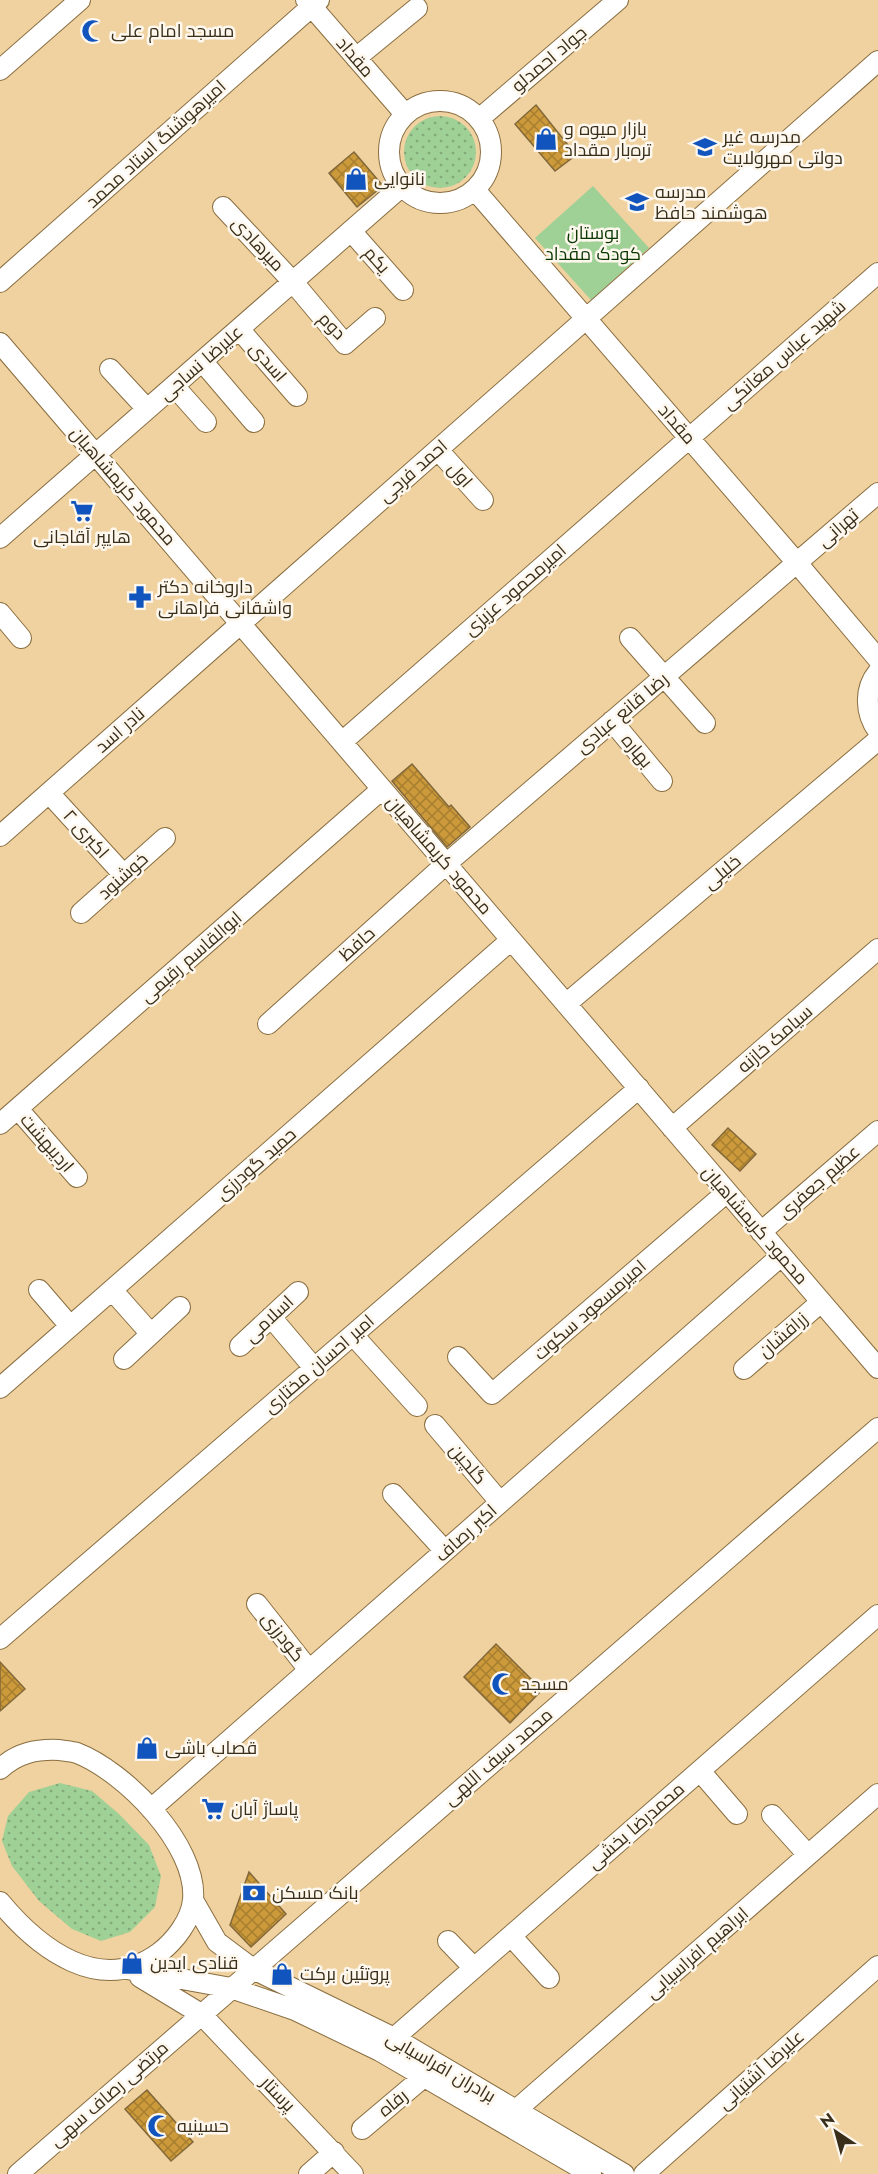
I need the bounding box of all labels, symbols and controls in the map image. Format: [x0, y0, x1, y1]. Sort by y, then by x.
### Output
mosque icon: مسجد امام علی [80, 18, 106, 44]
place label: مسجد امام علی [111, 18, 234, 44]
street label: جواد احمدلو [506, 20, 592, 98]
street label: مقداد [330, 31, 380, 83]
street label: امیرهوشنگ استاد محمد [80, 74, 232, 214]
place label: بازار میوه و تره‌بار مقداد [564, 116, 651, 163]
place label: مدرسه غیر دولتی مهرولایت [722, 124, 843, 171]
shop icon: بازار میوه و تره‌بار مقداد [533, 126, 559, 152]
school or university icon: مدرسه غیر دولتی مهرولایت [692, 134, 718, 160]
shop icon: نانوایی [343, 166, 369, 192]
place label: نانوایی [374, 166, 425, 192]
place label: مدرسه هوشمند حافظ [655, 179, 768, 226]
school or university icon: مدرسه هوشمند حافظ [624, 189, 650, 215]
street label: میرهادی [226, 211, 290, 277]
park label: بوستان کودک مقداد [545, 220, 641, 267]
street label: یکم [358, 241, 396, 279]
street label: شهید عباس مغانکی [716, 294, 852, 416]
street label: دوم [312, 306, 352, 346]
street label: علیرضا نساجی [153, 319, 249, 407]
street label: اسدی [243, 336, 293, 388]
street label: مقداد [652, 398, 702, 450]
street label: محمود کریمشاهیان [64, 421, 182, 551]
street label: احمد فرجی [373, 434, 453, 508]
street label: اول [441, 456, 479, 494]
supermarket icon: هایپر آقاجانی [69, 498, 95, 524]
street label: تهرانی [811, 502, 865, 553]
place label: هایپر آقاجانی [33, 524, 131, 550]
street label: امیرمحمود عزیزی [458, 538, 572, 642]
place label: داروخانه دکتر واشقانی فراهانی [157, 574, 292, 621]
pharmacy icon: داروخانه دکتر واشقانی فراهانی [127, 584, 153, 610]
street label: رضا قانع عبادی [570, 666, 674, 760]
street label: نادر اسد [89, 701, 151, 759]
street label: بهاره [615, 728, 659, 774]
street label: محمود کریمشاهیان [380, 790, 498, 920]
street label: اکبری ۲ [57, 804, 115, 864]
street label: خوشنود [92, 846, 154, 906]
street label: خلیلی [697, 848, 747, 896]
street label: ابوالقاسم رقیمی [134, 905, 248, 1009]
street label: حافظ [333, 921, 381, 967]
street label: سیامک خازنه [732, 999, 818, 1079]
street label: اردیبهشت [14, 1108, 80, 1178]
street label: حمید گودرزی [210, 1122, 302, 1206]
street label: عظیم جعفری [772, 1139, 866, 1225]
street label: محمود کریمشاهیان [696, 1160, 814, 1290]
street label: امیرمسعود سکوت [528, 1254, 652, 1366]
street label: اسلامی [238, 1289, 300, 1349]
street label: زرافشان [753, 1306, 813, 1364]
street label: امیر احسان مختاری [258, 1308, 380, 1420]
street label: گلچین [443, 1438, 493, 1490]
street label: اکبر رصاف [429, 1498, 503, 1568]
street label: گودرزی [255, 1607, 311, 1667]
mosque icon: مسجد [490, 1671, 516, 1697]
place label: مسجد [521, 1671, 569, 1697]
street label: محمد سیف اللهی [438, 1702, 558, 1812]
shop icon: قصاب باشی [134, 1735, 160, 1761]
place label: قصاب باشی [165, 1735, 257, 1761]
street label: محمدرضا بخشی [582, 1776, 690, 1876]
supermarket icon: پاساژ آبان [200, 1796, 226, 1822]
place label: پاساژ آبان [231, 1796, 299, 1822]
bank icon: بانک مسکن [241, 1880, 267, 1906]
place label: بانک مسکن [272, 1880, 359, 1906]
street label: ابراهیم افراسیابی [640, 1901, 754, 2005]
shop icon: قنادی ایدین [119, 1950, 145, 1976]
place label: قنادی ایدین [150, 1950, 238, 1976]
shop icon: پروتئین برکت [269, 1961, 295, 1987]
place label: پروتئین برکت [300, 1961, 390, 1987]
street label: علیرضا آشتیانی [712, 2024, 810, 2116]
street label: برادران افراسیابی [381, 2025, 501, 2109]
street label: مرتضی رصاف سهی [44, 2035, 174, 2153]
street label: پرستار [254, 2070, 302, 2118]
street label: رفاه [373, 2083, 413, 2123]
north arrow [806, 2102, 866, 2162]
text: N [816, 2107, 839, 2133]
mosque icon: حسینیه [146, 2113, 172, 2139]
place label: حسینیه [177, 2113, 229, 2139]

